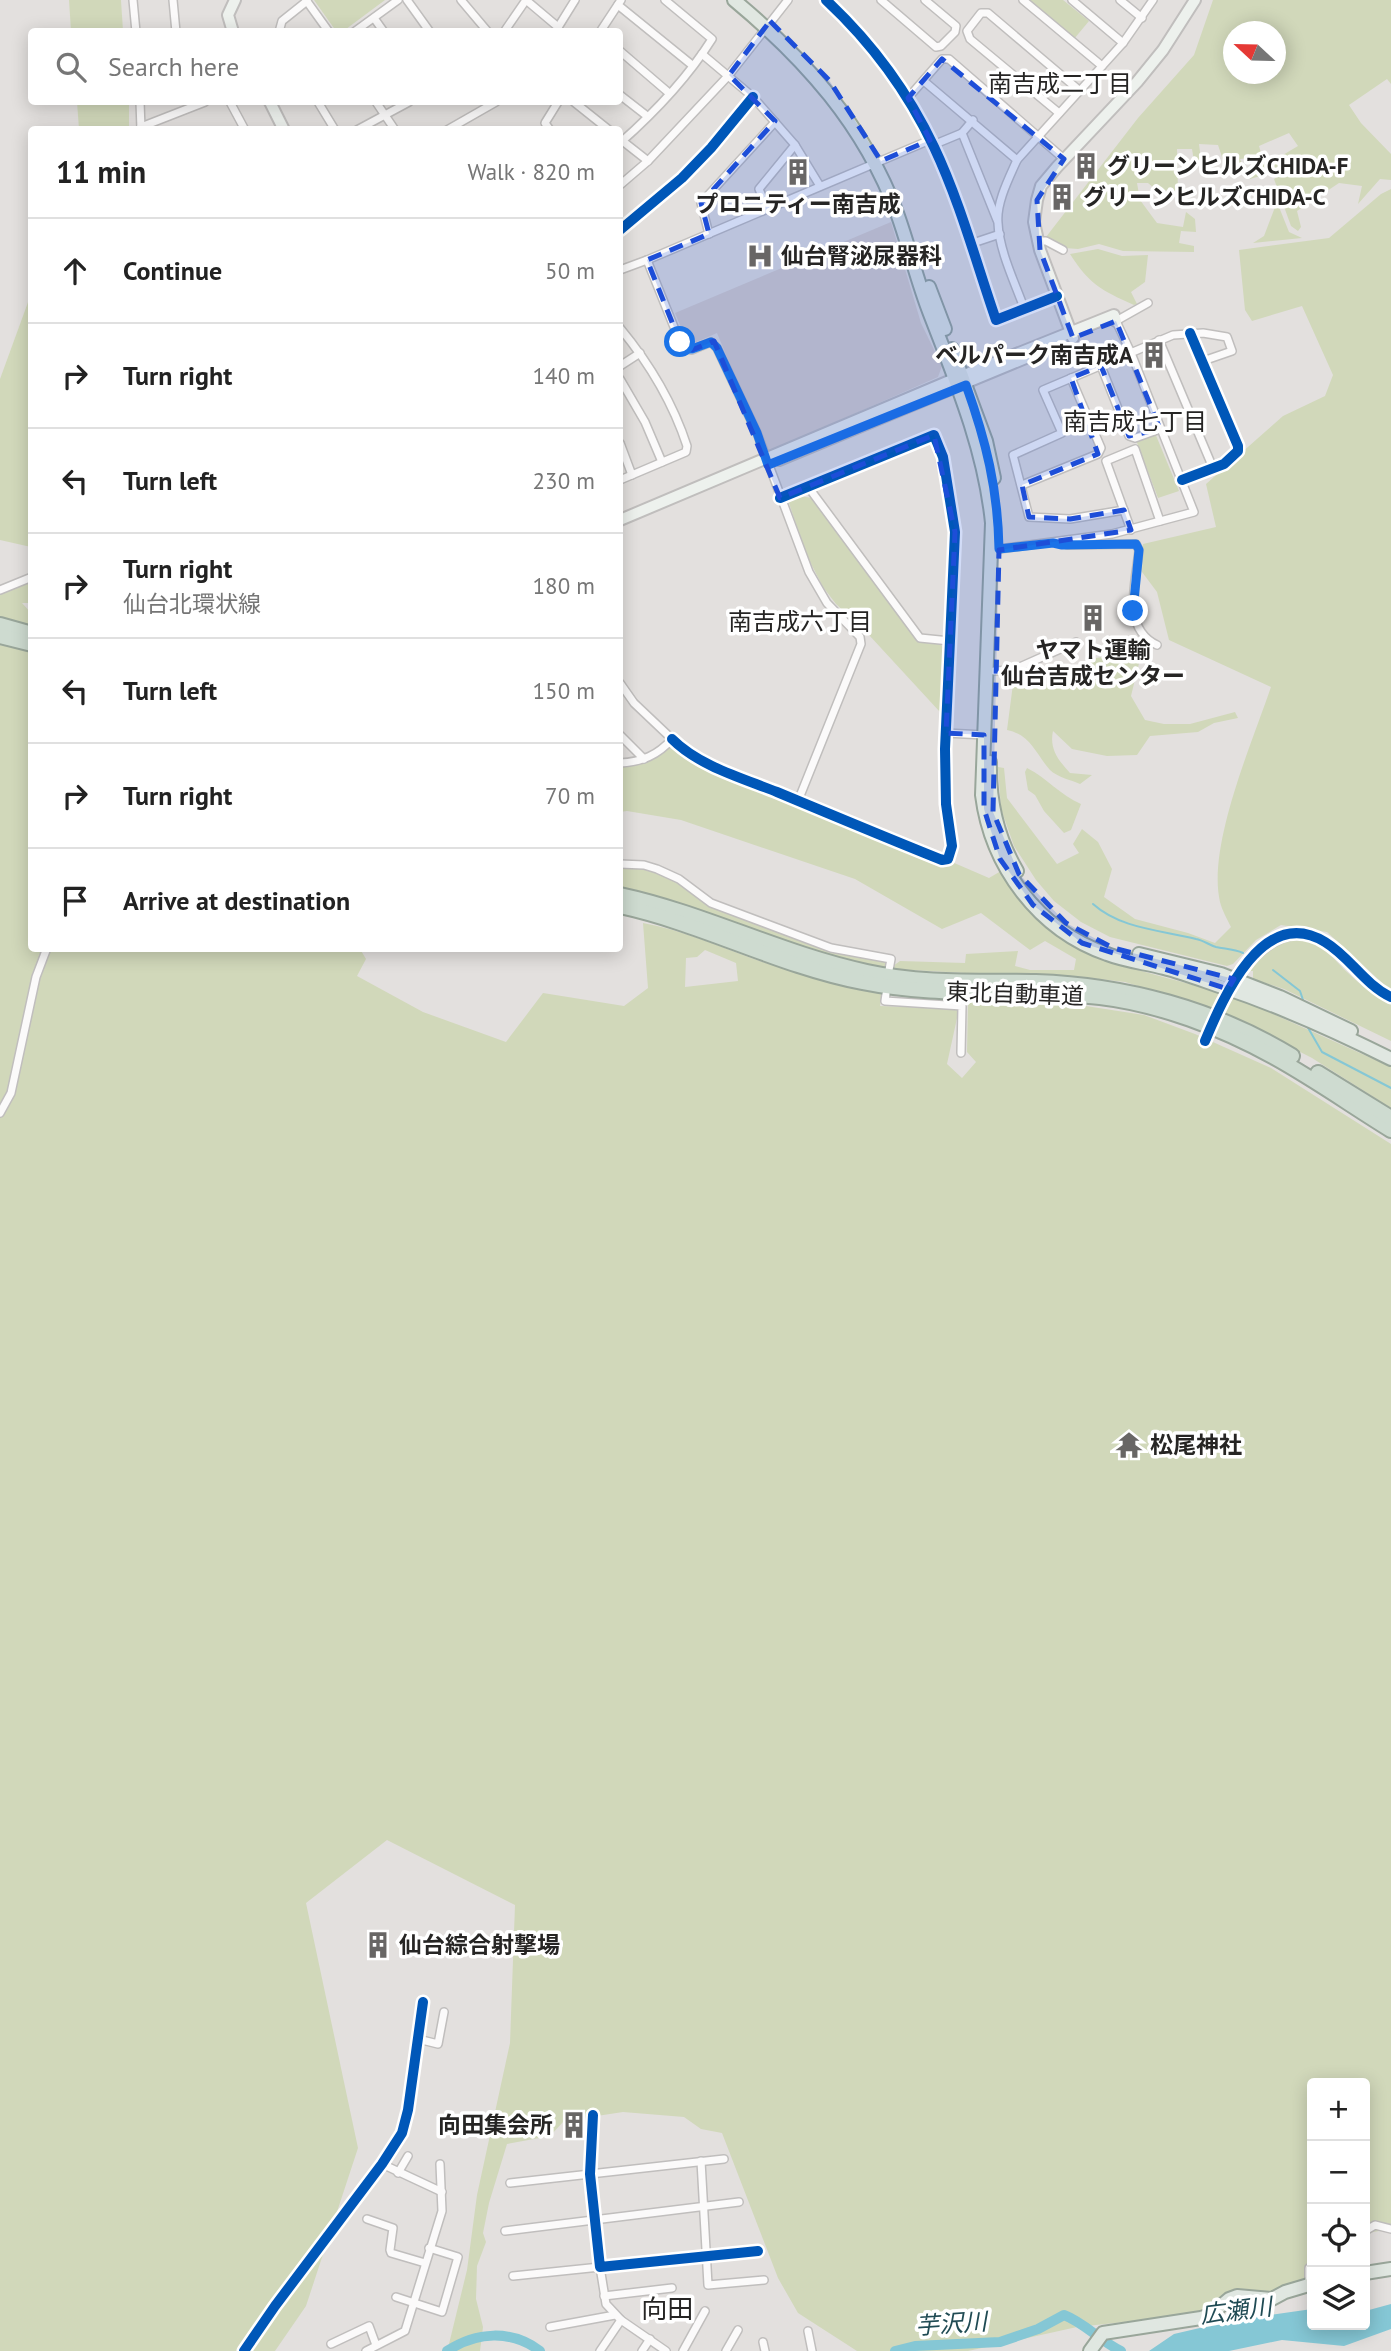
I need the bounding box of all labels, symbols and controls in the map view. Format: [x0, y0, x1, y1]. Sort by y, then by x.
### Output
north arrow [1223, 21, 1286, 84]
search box [28, 28, 623, 105]
icon: search [52, 48, 90, 86]
text: Search here [108, 50, 239, 83]
district label: 南吉成二丁目 [988, 68, 1132, 99]
building icon: グリーンヒルズCHIDA-F [1071, 151, 1101, 181]
place label: グリーンヒルズCHIDA-F [1107, 151, 1348, 180]
text: 11 min [56, 152, 146, 191]
text: Walk · 820 m [468, 157, 595, 186]
building icon: プロニティー南吉成 [783, 157, 813, 187]
building icon: グリーンヒルズCHIDA-C [1047, 182, 1077, 212]
place label: グリーンヒルズCHIDA-C [1083, 182, 1326, 211]
place label: プロニティー南吉成 [695, 189, 901, 218]
hospital icon: 仙台腎泌尿器科 [745, 241, 775, 271]
place label: 仙台腎泌尿器科 [781, 241, 942, 270]
icon: ahead [56, 252, 94, 290]
text: Continue [123, 254, 222, 287]
text: 50 m [545, 256, 595, 285]
route start [664, 326, 695, 357]
place label: ベルパーク南吉成A [935, 340, 1133, 369]
building icon: ベルパーク南吉成A [1139, 340, 1169, 370]
icon: right [56, 357, 94, 395]
text: Turn right [123, 359, 232, 392]
text: 140 m [533, 361, 595, 390]
district label: 南吉成七丁目 [1063, 406, 1207, 437]
icon: left [56, 462, 94, 500]
text: Turn left [123, 464, 217, 497]
text: 230 m [533, 466, 595, 495]
text: Turn right [123, 552, 232, 585]
icon: right [56, 567, 94, 605]
text: 180 m [533, 571, 595, 600]
text: 仙台北環状線 [123, 589, 261, 618]
route end [1117, 595, 1148, 626]
building icon: ヤマト運輸 仙台吉成センター [1078, 603, 1108, 633]
district label: 南吉成六丁目 [728, 606, 872, 637]
place label: ヤマト運輸 仙台吉成センター [1001, 635, 1185, 690]
icon: left [56, 672, 94, 710]
text: Turn left [123, 674, 217, 707]
text: 150 m [533, 676, 595, 705]
icon: right [56, 777, 94, 815]
text: Turn right [123, 779, 232, 812]
text: 70 m [545, 781, 595, 810]
icon: arrive [56, 882, 94, 920]
text: Arrive at destination [123, 884, 350, 917]
street label: 東北自動車道 [946, 977, 1084, 1010]
temple icon: 松尾神社 [1114, 1430, 1144, 1460]
place label: 松尾神社 [1150, 1430, 1242, 1459]
building icon: 仙台綜合射撃場 [363, 1930, 393, 1960]
place label: 仙台綜合射撃場 [399, 1930, 560, 1959]
map controls [1307, 2078, 1370, 2330]
button: + [1307, 2078, 1370, 2141]
place label: 向田集会所 [438, 2110, 553, 2139]
building icon: 向田集会所 [559, 2110, 589, 2140]
button: − [1307, 2141, 1370, 2204]
button: locate [1307, 2204, 1370, 2267]
button: layers [1307, 2267, 1370, 2330]
water label: 広瀬川 [1198, 2290, 1277, 2330]
district label: 向田 [641, 2292, 693, 2325]
water label: 芋沢川 [914, 2305, 991, 2341]

